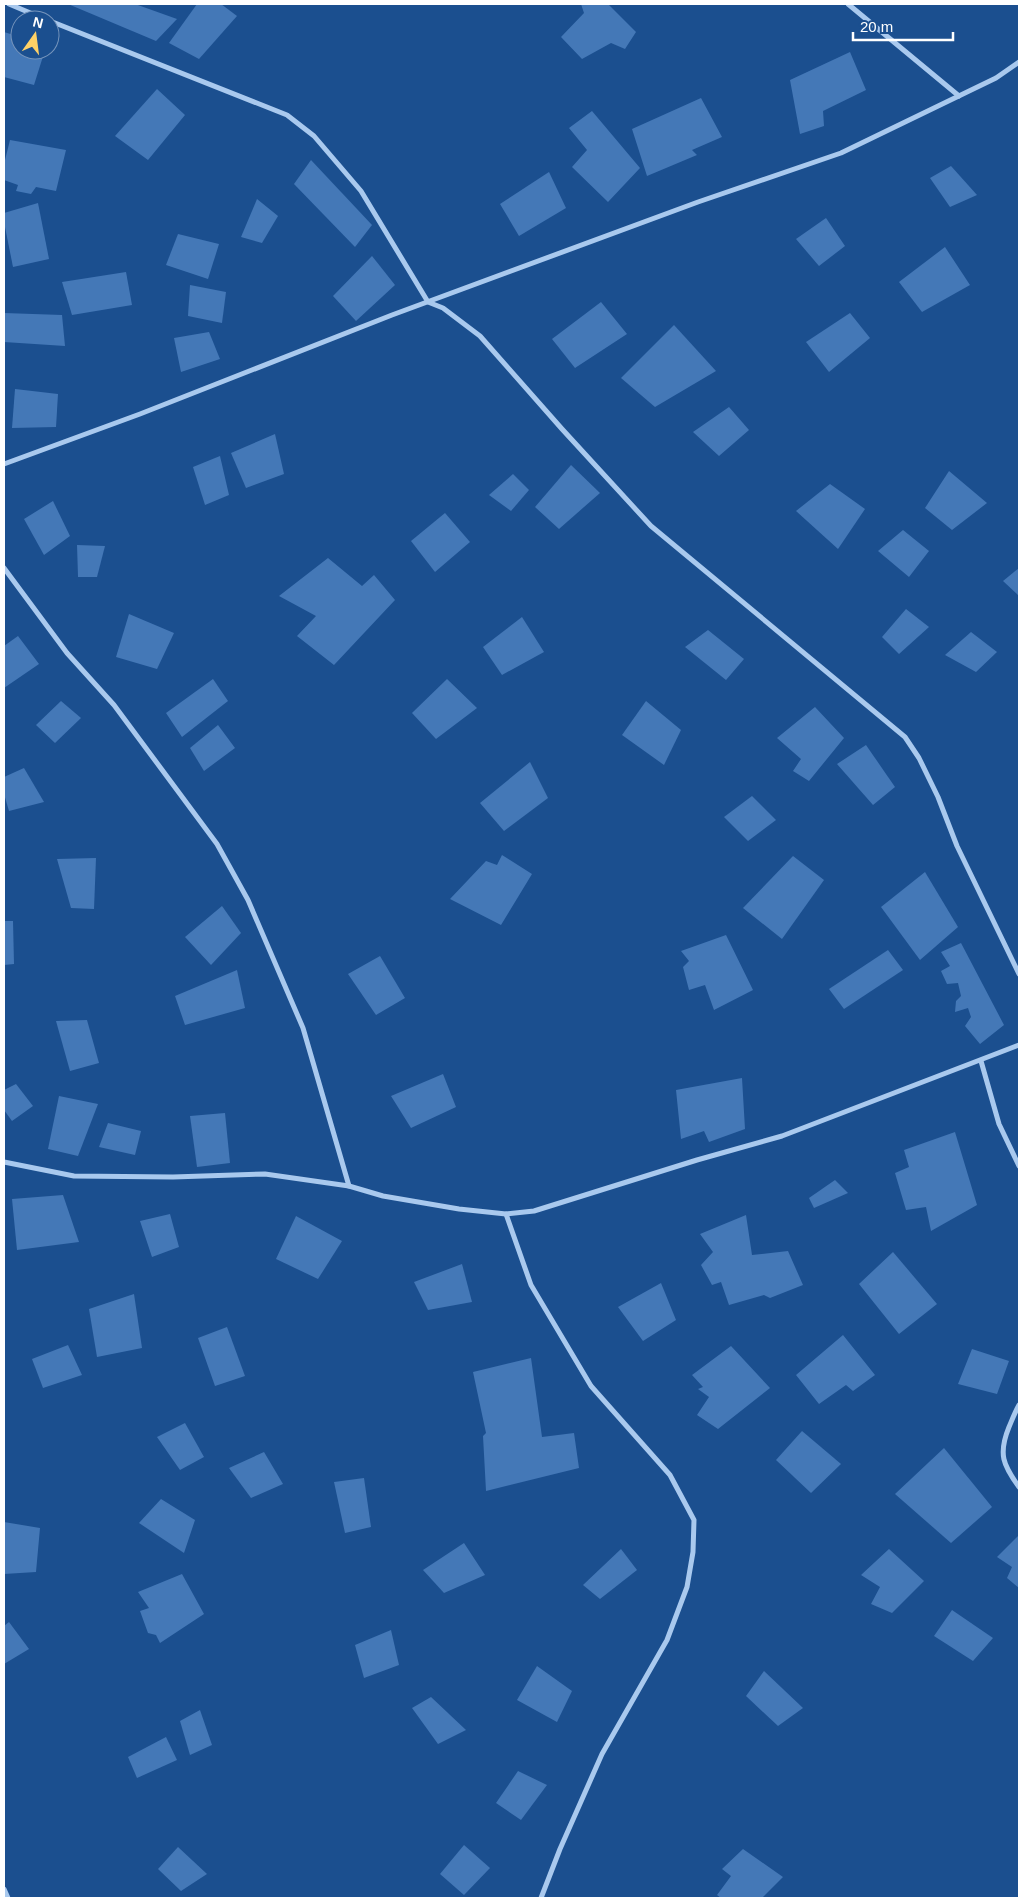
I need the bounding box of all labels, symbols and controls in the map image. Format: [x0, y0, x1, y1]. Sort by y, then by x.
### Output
north arrow [10, 10, 60, 60]
scale bar [853, 10, 953, 42]
text: N [31, 13, 45, 31]
text: 20 m [860, 18, 893, 35]

